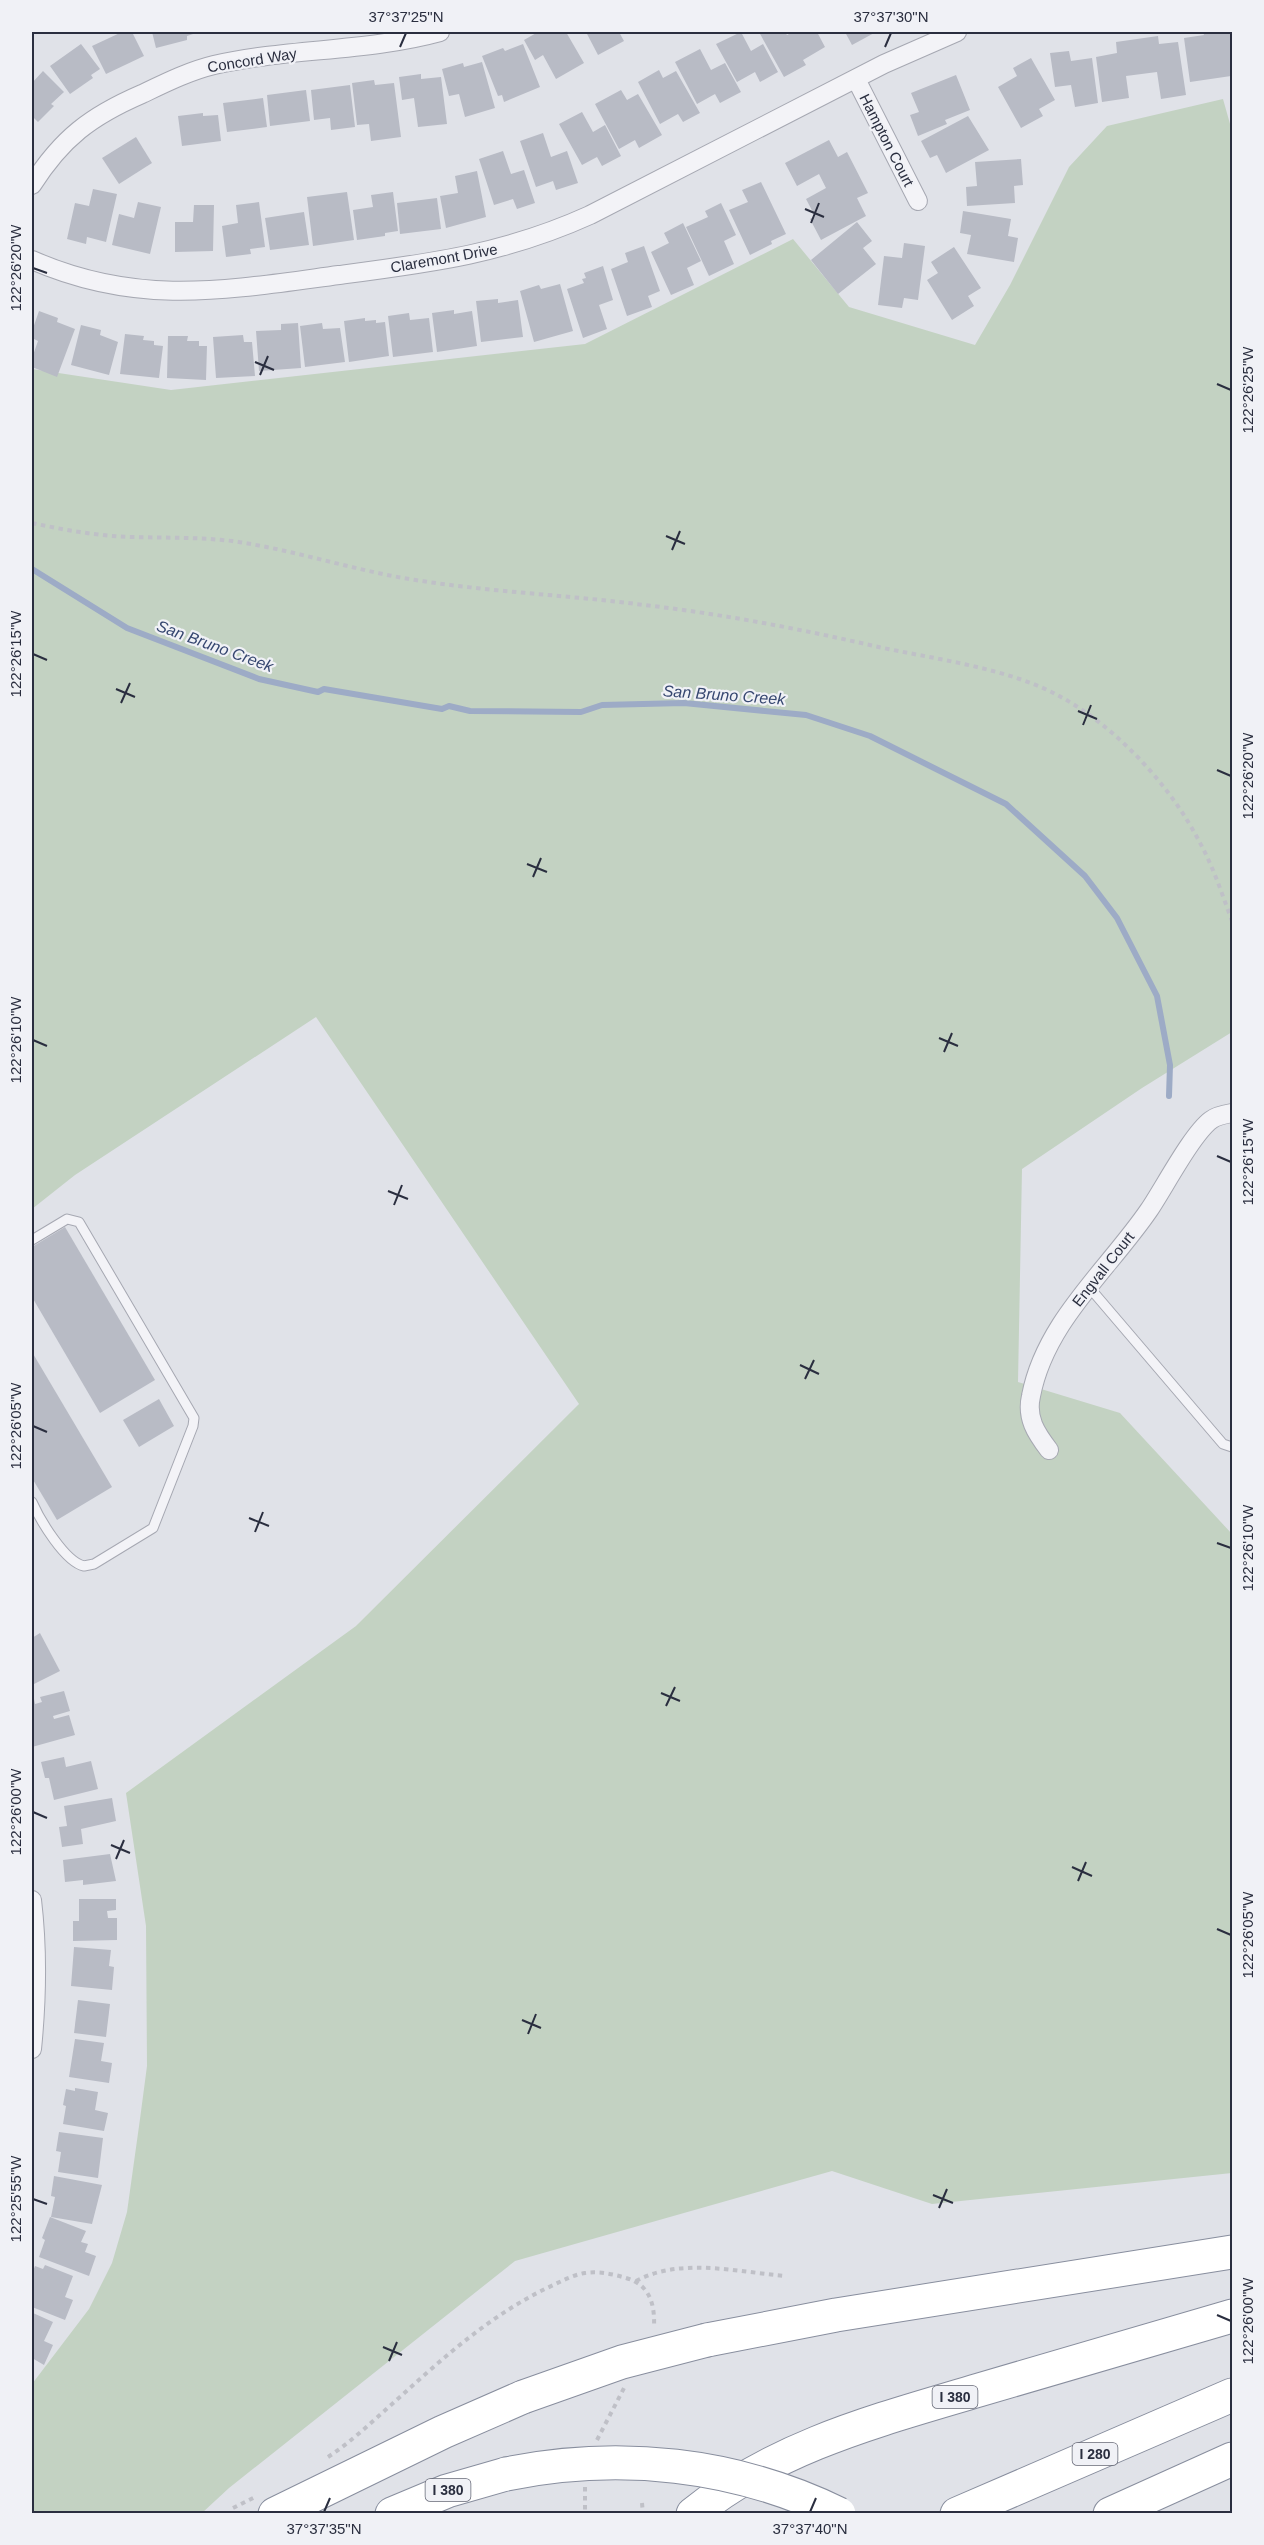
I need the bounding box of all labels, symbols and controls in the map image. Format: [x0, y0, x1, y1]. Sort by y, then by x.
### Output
text: 37°37'25"N [368, 8, 444, 25]
text: 37°37'30"N [853, 8, 929, 25]
street label: Concord Way [206, 44, 298, 75]
street label: Hampton Court [856, 91, 918, 190]
text: 122°26'20"W [7, 224, 24, 311]
street label: Claremont Drive [389, 240, 499, 276]
text: 122°26'25"W [1239, 346, 1256, 433]
text: 122°26'15"W [7, 610, 24, 697]
water label: San Bruno Creek [154, 617, 277, 675]
water label: San Bruno Creek [662, 682, 787, 708]
text: 122°26'20"W [1239, 732, 1256, 819]
text: 122°26'10"W [7, 996, 24, 1083]
text: 122°26'15"W [1239, 1118, 1256, 1205]
street label: Engvall Court [1069, 1228, 1138, 1310]
text: 122°26'05"W [7, 1382, 24, 1469]
text: 122°26'10"W [1239, 1504, 1256, 1591]
text: 122°26'00"W [7, 1768, 24, 1855]
text: 122°26'05"W [1239, 1891, 1256, 1978]
text: 122°25'55"W [7, 2155, 24, 2242]
text: 122°26'00"W [1239, 2277, 1256, 2364]
road number: I 380 [932, 2386, 978, 2408]
road number: I 280 [1072, 2443, 1118, 2465]
road number: I 380 [426, 2479, 470, 2501]
text: 37°37'35"N [286, 2520, 362, 2537]
text: 37°37'40"N [772, 2520, 848, 2537]

